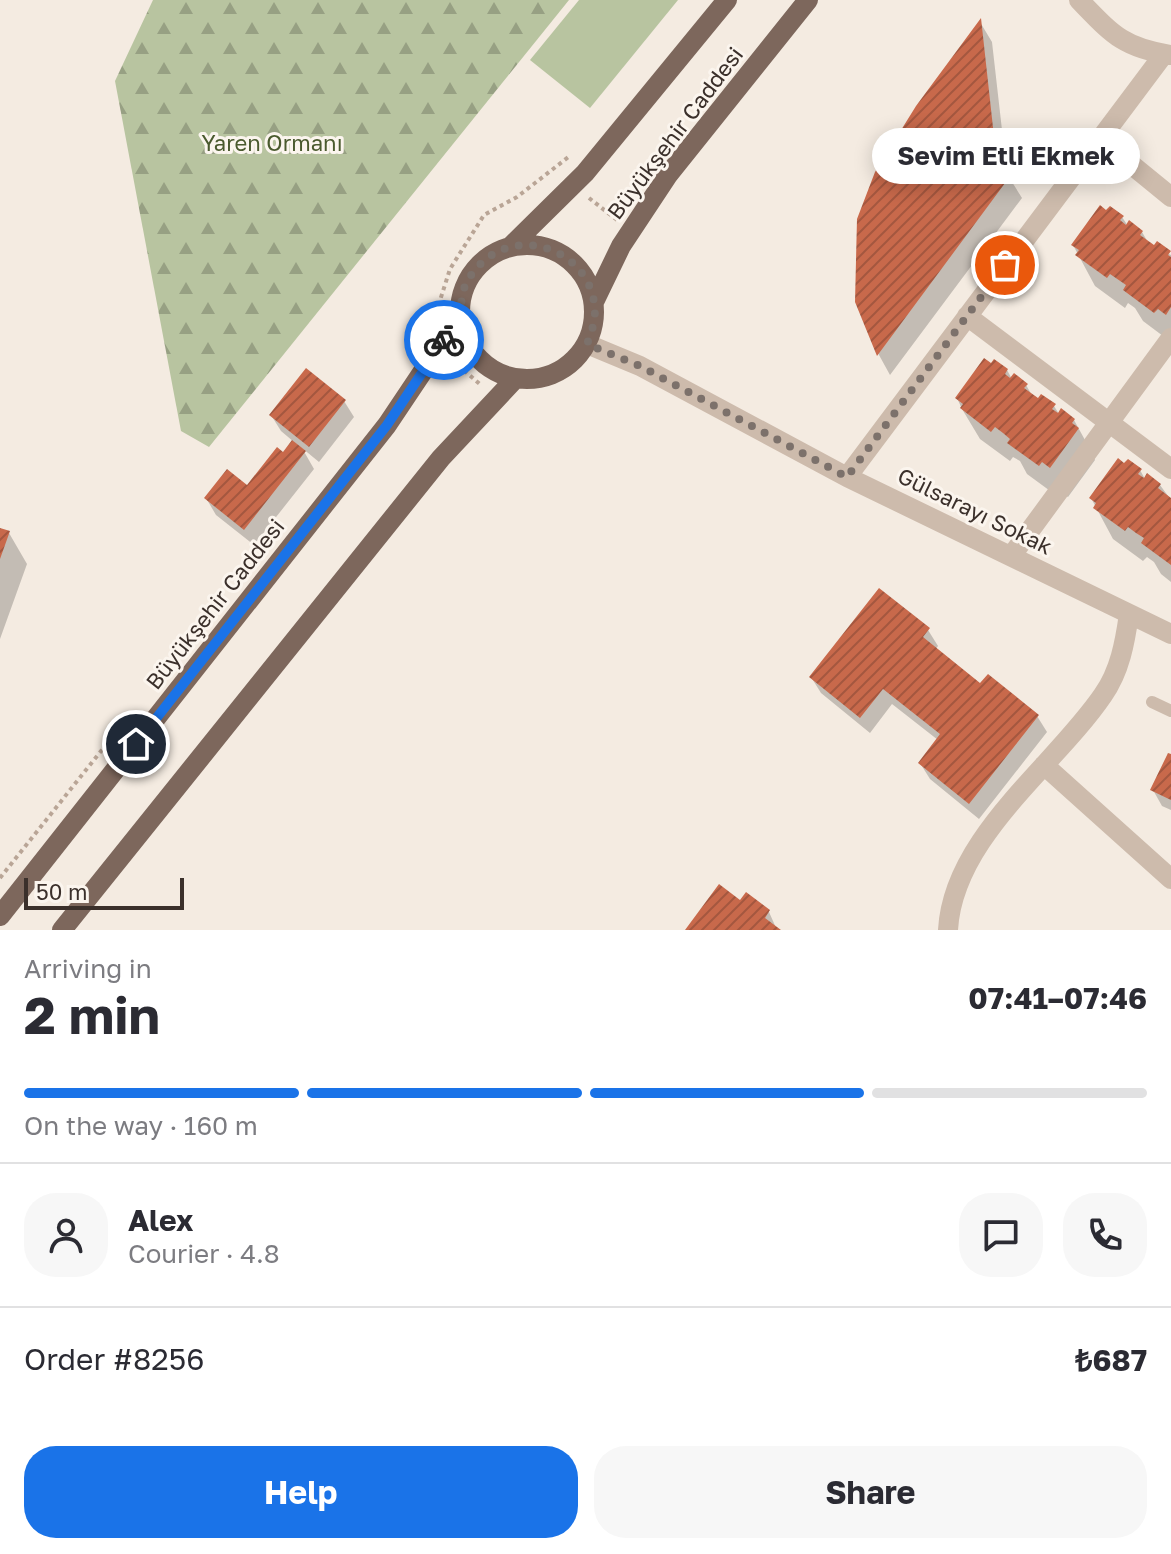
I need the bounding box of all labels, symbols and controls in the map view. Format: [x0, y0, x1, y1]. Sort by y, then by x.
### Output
street label: Büyükşehir Caddesi [601, 41, 748, 224]
park label: Yaren Ormanı [201, 129, 343, 156]
callout: Sevim Etli Ekmek [871, 129, 1139, 185]
text: Sevim Etli Ekmek [897, 140, 1115, 171]
pin [971, 231, 1039, 299]
icon: bag [983, 243, 1027, 287]
courier [404, 300, 484, 380]
icon: bike [422, 318, 466, 362]
street label: Gülsarayı Sokak [894, 462, 1057, 560]
street label: Büyükşehir Caddesi [140, 513, 290, 694]
pin [102, 710, 170, 778]
icon: home [114, 722, 158, 766]
scale bar [24, 874, 184, 910]
text: 50 m [36, 878, 87, 905]
text: Arriving in [24, 953, 152, 984]
text: 07:41–07:46 [968, 980, 1147, 1016]
text: 2 min [24, 983, 160, 1045]
text: On the way · 160 m [24, 1110, 258, 1141]
button: person [24, 1193, 108, 1277]
button: chat [959, 1193, 1043, 1277]
button: phone [1063, 1193, 1147, 1277]
text: Alex [128, 1202, 193, 1238]
text: Courier · 4.8 [128, 1238, 280, 1269]
text: Order #8256 [24, 1341, 204, 1377]
text: ₺687 [1075, 1342, 1147, 1378]
button: Help [24, 1446, 578, 1538]
button: Share [594, 1446, 1147, 1538]

